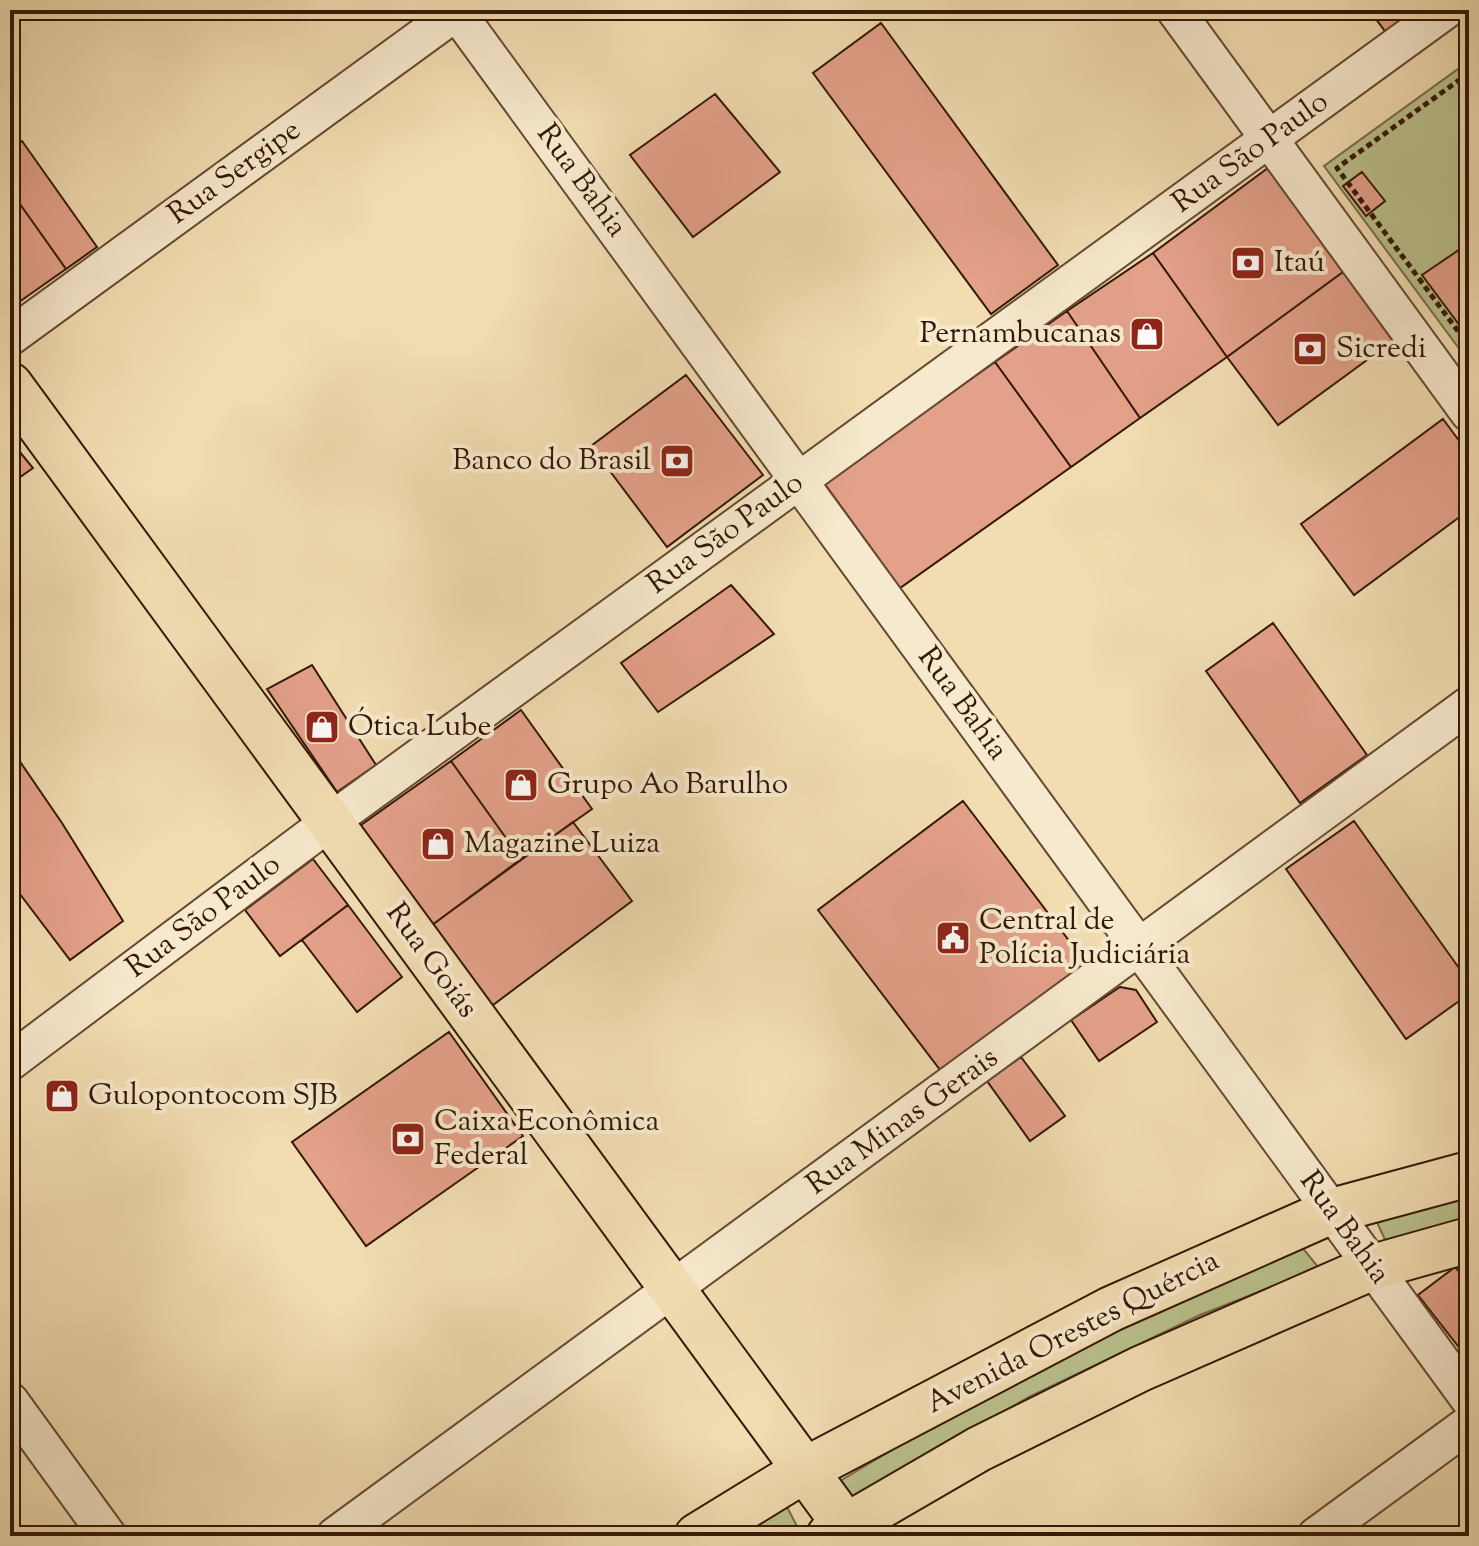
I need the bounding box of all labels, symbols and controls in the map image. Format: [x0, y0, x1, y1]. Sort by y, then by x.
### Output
street label: Rua São Paulo [1164, 82, 1338, 224]
street label: Rua Sergipe [160, 110, 310, 236]
street label: Rua Bahia [525, 115, 637, 247]
place label: Itaú [1274, 242, 1325, 285]
bank icon: Itaú [1229, 244, 1267, 282]
place label: Pernambucanas [920, 313, 1121, 356]
shop icon: Pernambucanas [1128, 315, 1166, 353]
place label: Sicredi [1336, 328, 1427, 371]
bank icon: Sicredi [1291, 330, 1329, 368]
place label: Banco do Brasil [452, 440, 651, 483]
bank icon: Banco do Brasil [658, 442, 696, 480]
street label: Rua São Paulo [639, 463, 813, 605]
street label: Rua Bahia [906, 638, 1018, 770]
place label: Ótica Lube [348, 706, 491, 749]
shop icon: Ótica Lube [303, 708, 341, 746]
place label: Grupo Ao Barulho [547, 764, 788, 807]
shop icon: Grupo Ao Barulho [502, 766, 540, 804]
place label: Magazine Luiza [464, 823, 660, 866]
shop icon: Magazine Luiza [419, 825, 457, 863]
street label: Rua São Paulo [118, 844, 290, 990]
street label: Rua Goiás [374, 894, 488, 1028]
place label: Central de Polícia Judiciária [979, 900, 1190, 977]
public building icon: Central de Polícia Judiciária [934, 919, 972, 957]
street label: Rua Minas Gerais [798, 1038, 1008, 1206]
place label: Gulopontocom SJB [88, 1075, 337, 1118]
shop icon: Gulopontocom SJB [43, 1077, 81, 1115]
place label: Caixa Econômica Federal [434, 1101, 659, 1178]
bank icon: Caixa Econômica Federal [389, 1120, 427, 1158]
street label: Rua Bahia [1288, 1162, 1400, 1294]
street label: Avenida Orestes Quércia [919, 1240, 1227, 1426]

